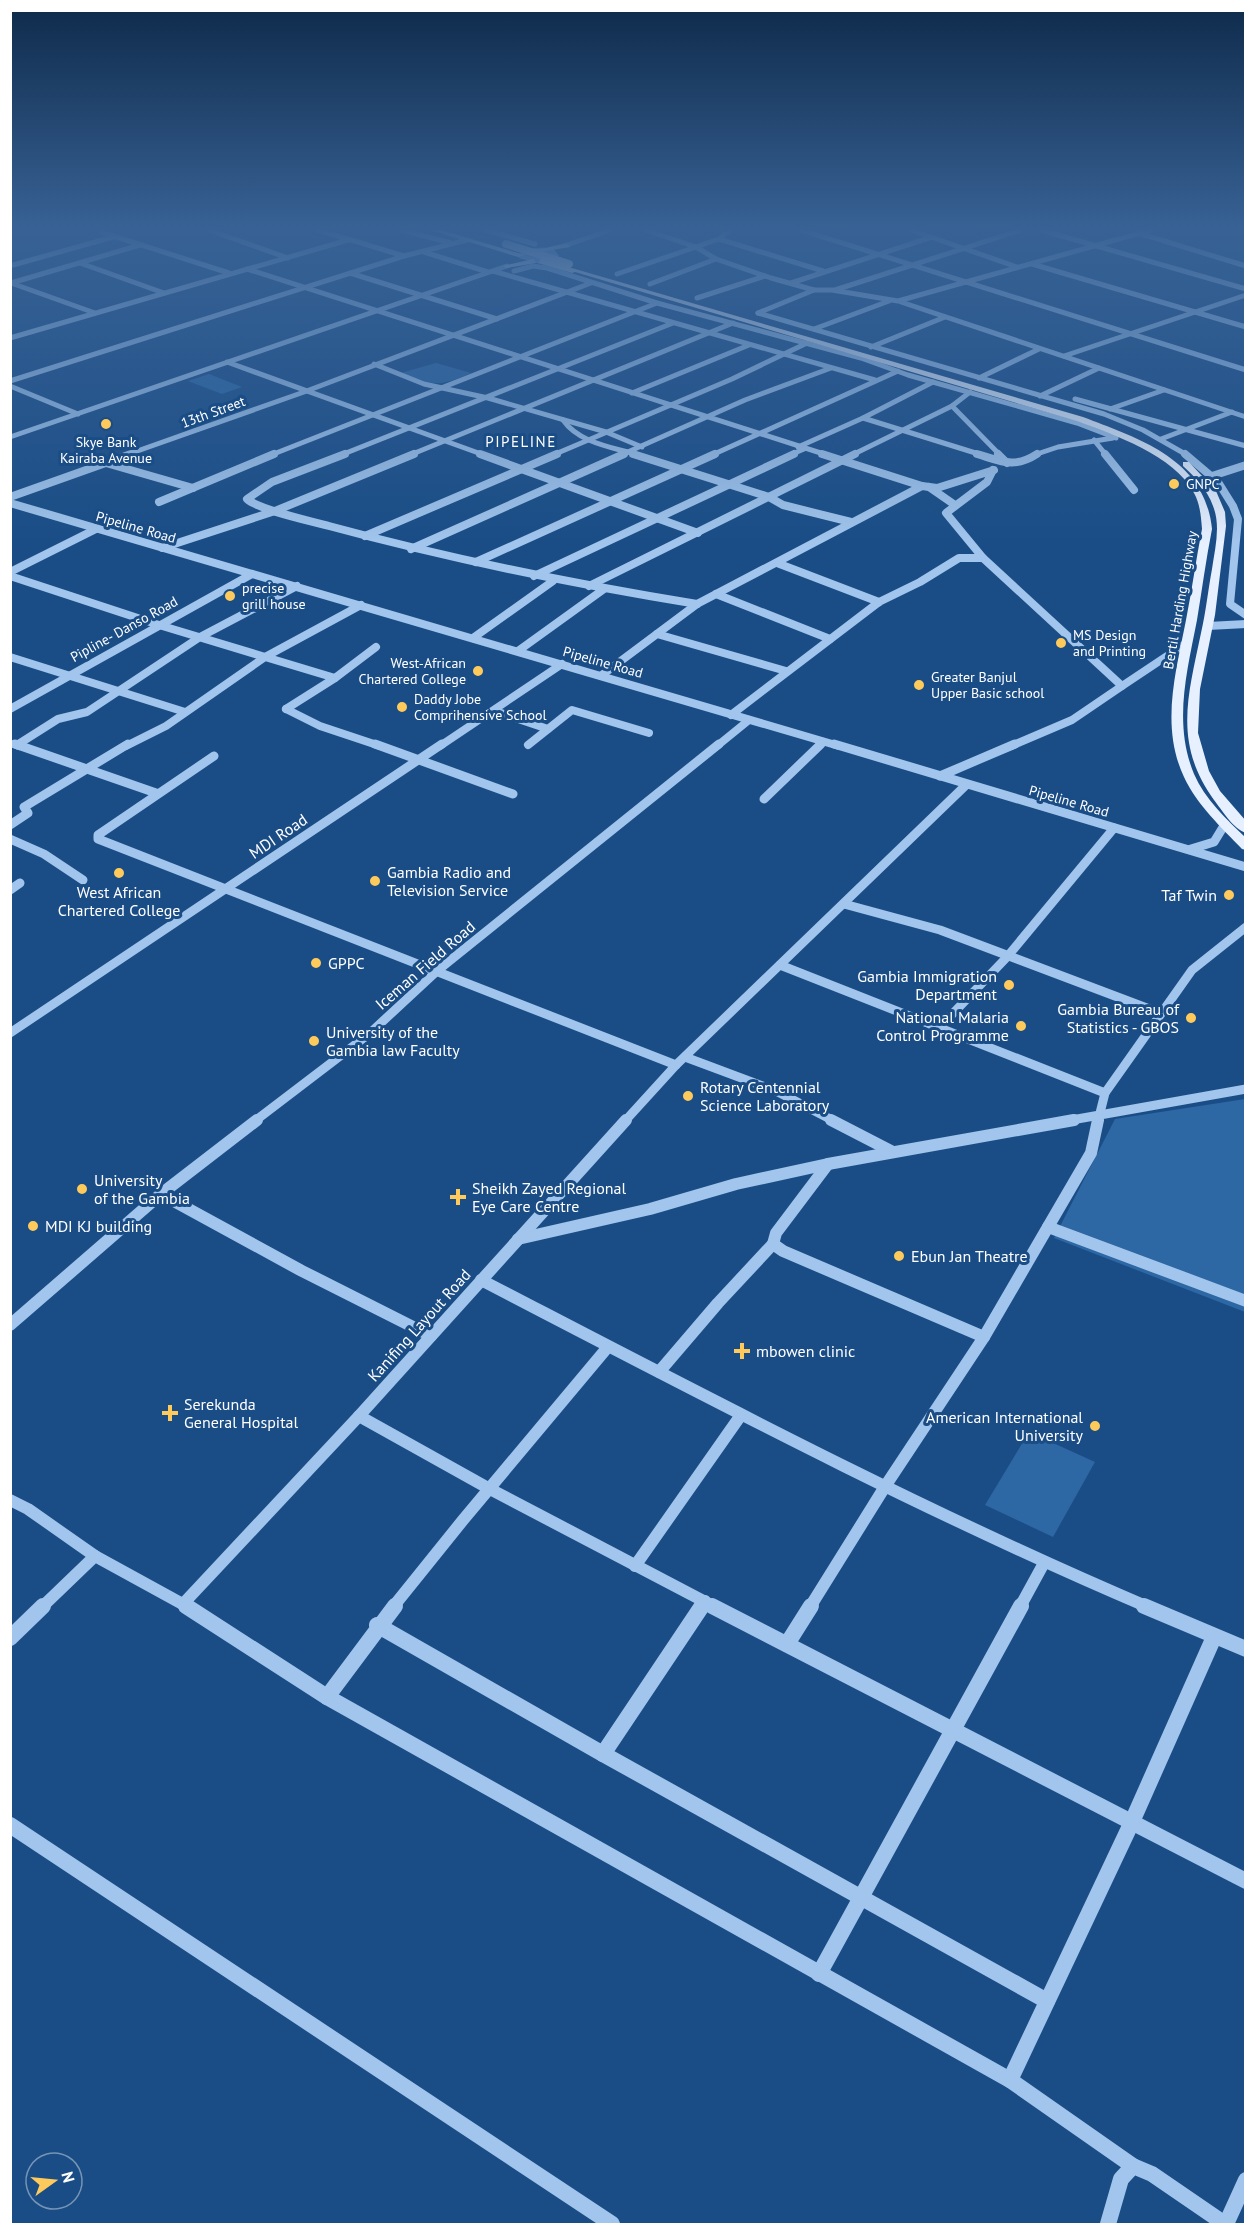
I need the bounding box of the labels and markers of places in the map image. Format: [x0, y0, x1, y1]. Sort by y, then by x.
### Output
marker: Skye Bank Kairaba Avenue [99, 417, 113, 431]
place label: Skye Bank Kairaba Avenue [60, 433, 152, 467]
place label: GNPC [1186, 475, 1220, 493]
marker: GNPC [1167, 477, 1181, 491]
place label: precise grill house [242, 579, 306, 613]
marker: precise grill house [223, 589, 237, 603]
place label: MS Design and Printing [1073, 626, 1146, 660]
marker: MS Design and Printing [1054, 636, 1068, 650]
place label: West-African Chartered College [359, 654, 466, 688]
marker: West-African Chartered College [471, 664, 485, 678]
place label: Greater Banjul Upper Basic school [931, 668, 1044, 702]
marker: Greater Banjul Upper Basic school [912, 678, 926, 692]
place label: Daddy Jobe Comprihensive School [414, 690, 546, 724]
marker: Daddy Jobe Comprihensive School [395, 700, 409, 714]
place label: Gambia Radio and Television Service [387, 862, 511, 900]
marker: West African Chartered College [112, 866, 126, 880]
marker: Gambia Radio and Television Service [368, 874, 382, 888]
place label: West African Chartered College [58, 882, 180, 920]
place label: Taf Twin [1161, 885, 1217, 905]
marker: Taf Twin [1222, 888, 1236, 902]
place label: GPPC [328, 953, 365, 973]
marker: GPPC [309, 956, 323, 970]
place label: Gambia Immigration Department [857, 966, 998, 1004]
marker: Gambia Immigration Department [1002, 978, 1016, 992]
place label: Gambia Bureau of Statistics - GBOS [1057, 999, 1180, 1037]
place label: National Malaria Control Programme [876, 1007, 1009, 1045]
marker: Gambia Bureau of Statistics - GBOS [1184, 1011, 1198, 1025]
marker: National Malaria Control Programme [1014, 1019, 1028, 1033]
place label: University of the Gambia law Faculty [326, 1022, 460, 1060]
marker: University of the Gambia law Faculty [307, 1034, 321, 1048]
place label: Rotary Centennial Science Laboratory [700, 1077, 830, 1115]
marker: Rotary Centennial Science Laboratory [681, 1089, 695, 1103]
place label: University of the Gambia [94, 1170, 190, 1208]
place label: Sheikh Zayed Regional Eye Care Centre [472, 1178, 626, 1216]
marker: University of the Gambia [75, 1182, 89, 1196]
marker: Sheikh Zayed Regional Eye Care Centre [449, 1188, 467, 1206]
place label: MDI KJ building [45, 1216, 152, 1236]
marker: MDI KJ building [26, 1219, 40, 1233]
place label: Ebun Jan Theatre [911, 1246, 1028, 1266]
marker: Ebun Jan Theatre [892, 1249, 906, 1263]
place label: mbowen clinic [756, 1341, 855, 1361]
marker: mbowen clinic [733, 1342, 751, 1360]
place label: Serekunda General Hospital [184, 1394, 298, 1432]
marker: Serekunda General Hospital [161, 1404, 179, 1422]
place label: American International University [926, 1407, 1084, 1445]
marker: American International University [1088, 1419, 1102, 1433]

